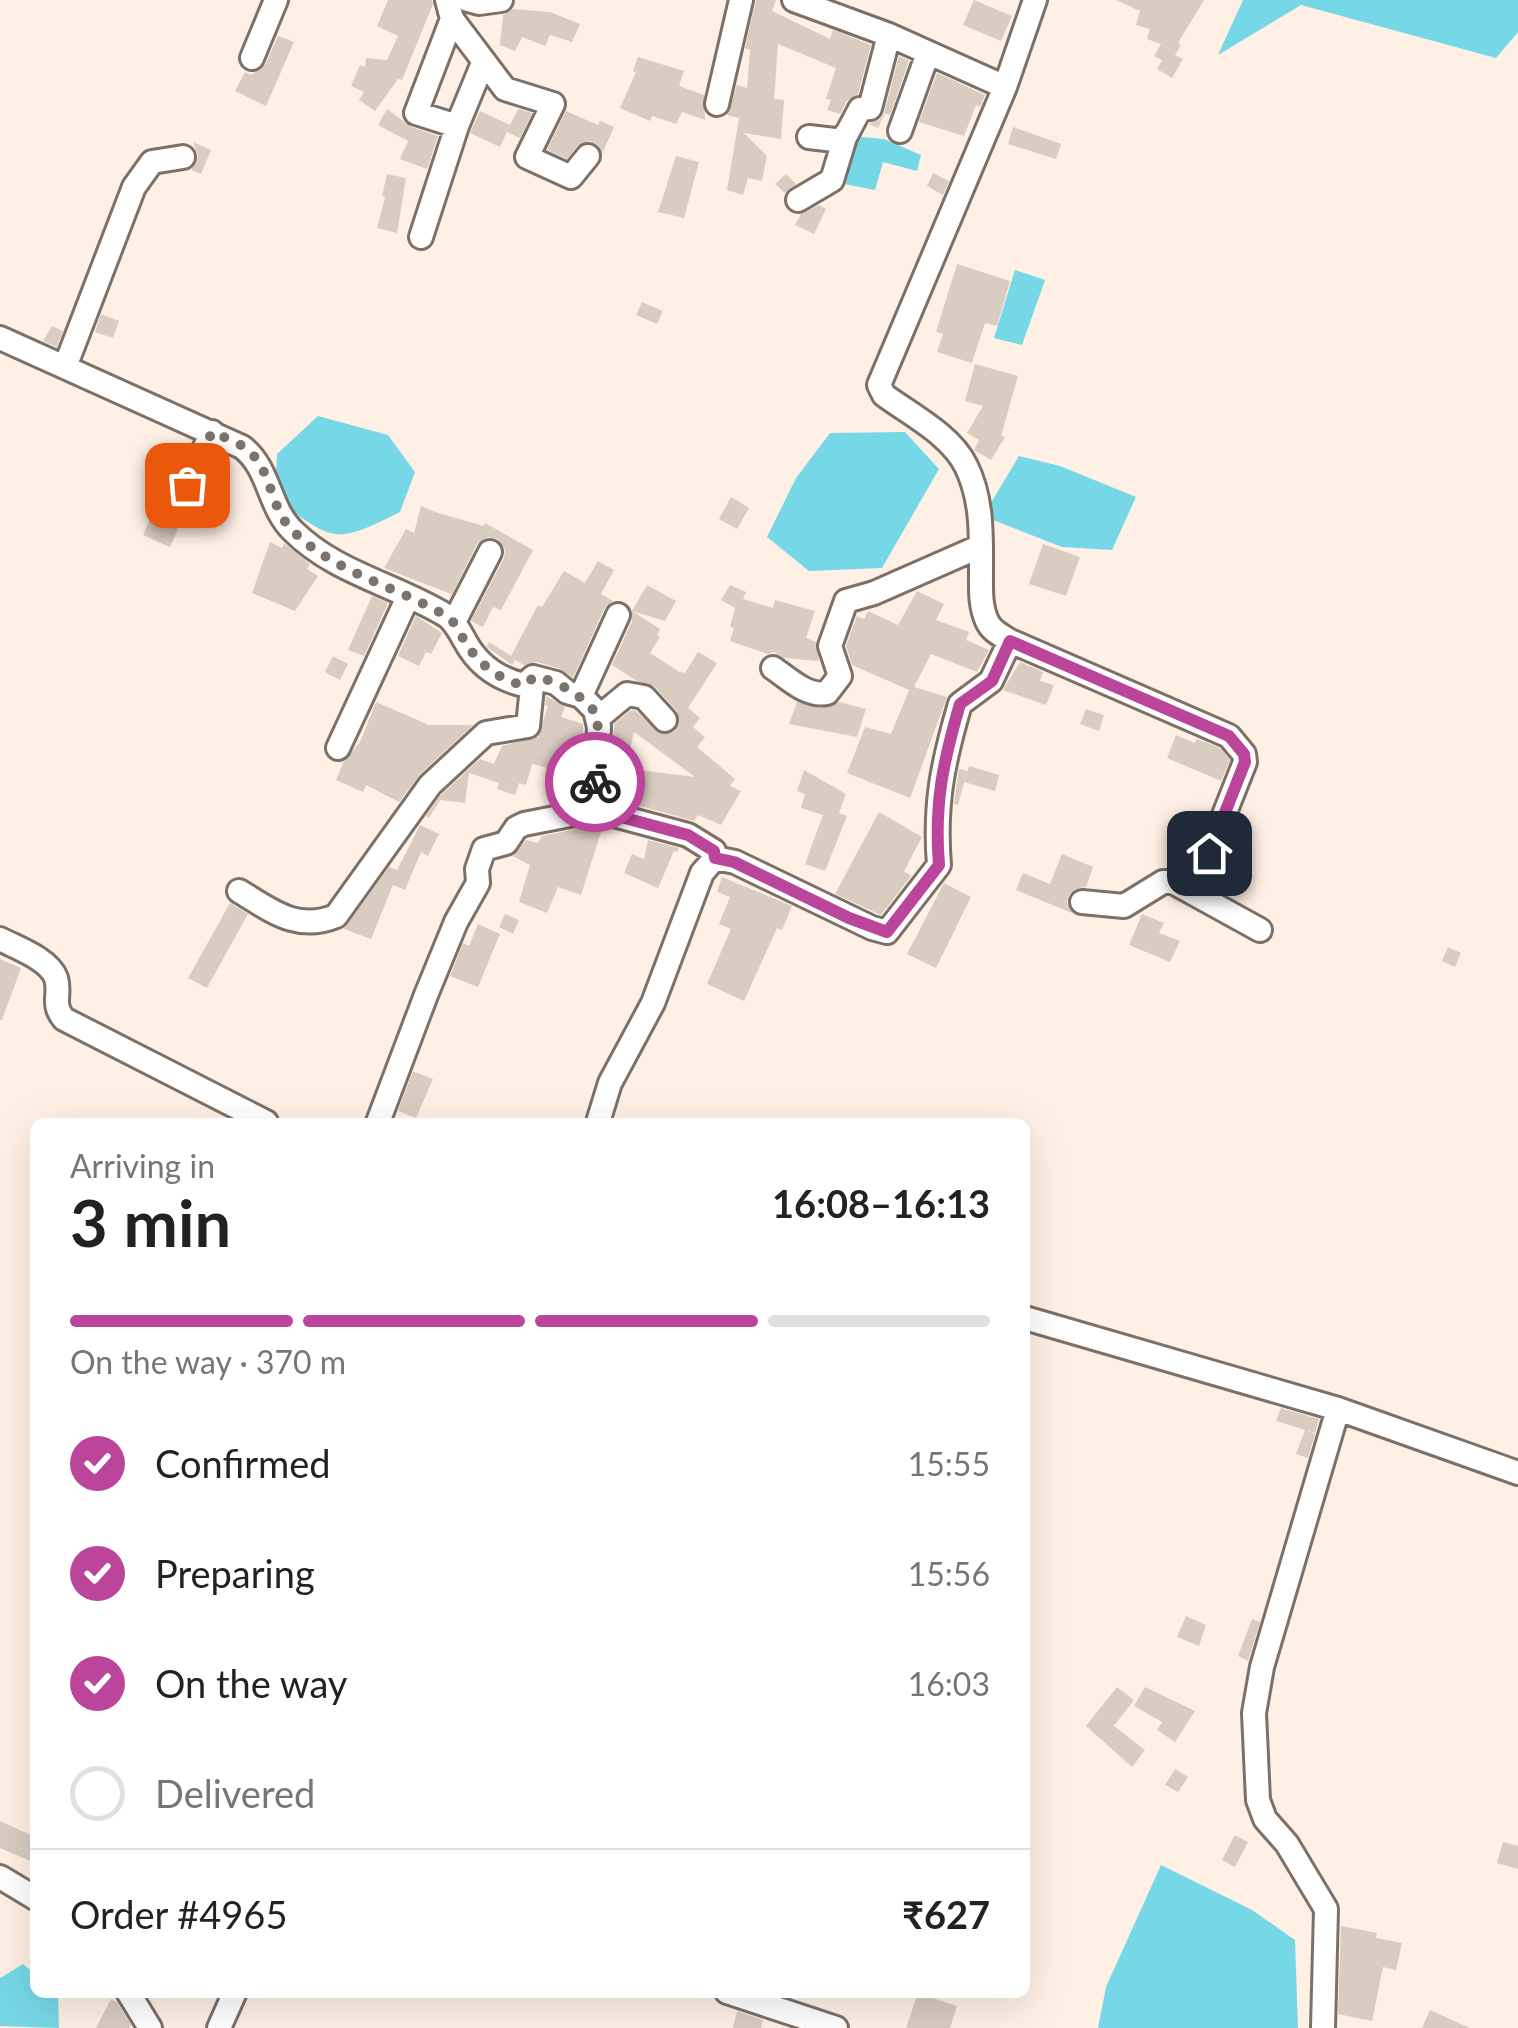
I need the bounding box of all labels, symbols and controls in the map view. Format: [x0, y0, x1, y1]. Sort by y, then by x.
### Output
pin [145, 443, 230, 528]
icon: bag [160, 458, 215, 513]
courier [545, 732, 645, 832]
icon: bike [568, 755, 623, 810]
pin [1167, 811, 1252, 896]
icon: home [1182, 826, 1237, 881]
text: Arriving in [70, 1146, 215, 1185]
text: 16:08–16:13 [772, 1180, 990, 1226]
text: 3 min [70, 1183, 231, 1261]
text: On the way · 370 m [70, 1342, 346, 1381]
icon: check [70, 1436, 125, 1491]
text: Confirmed [155, 1440, 331, 1486]
text: 15:55 [908, 1444, 990, 1483]
icon: check [70, 1546, 125, 1601]
text: Preparing [155, 1550, 315, 1596]
text: 15:56 [908, 1554, 990, 1593]
icon: check [70, 1656, 125, 1711]
text: On the way [155, 1660, 347, 1706]
text: 16:03 [908, 1664, 990, 1703]
text: Delivered [155, 1770, 315, 1816]
text: Order #4965 [70, 1891, 287, 1937]
text: ₹627 [902, 1891, 990, 1937]

